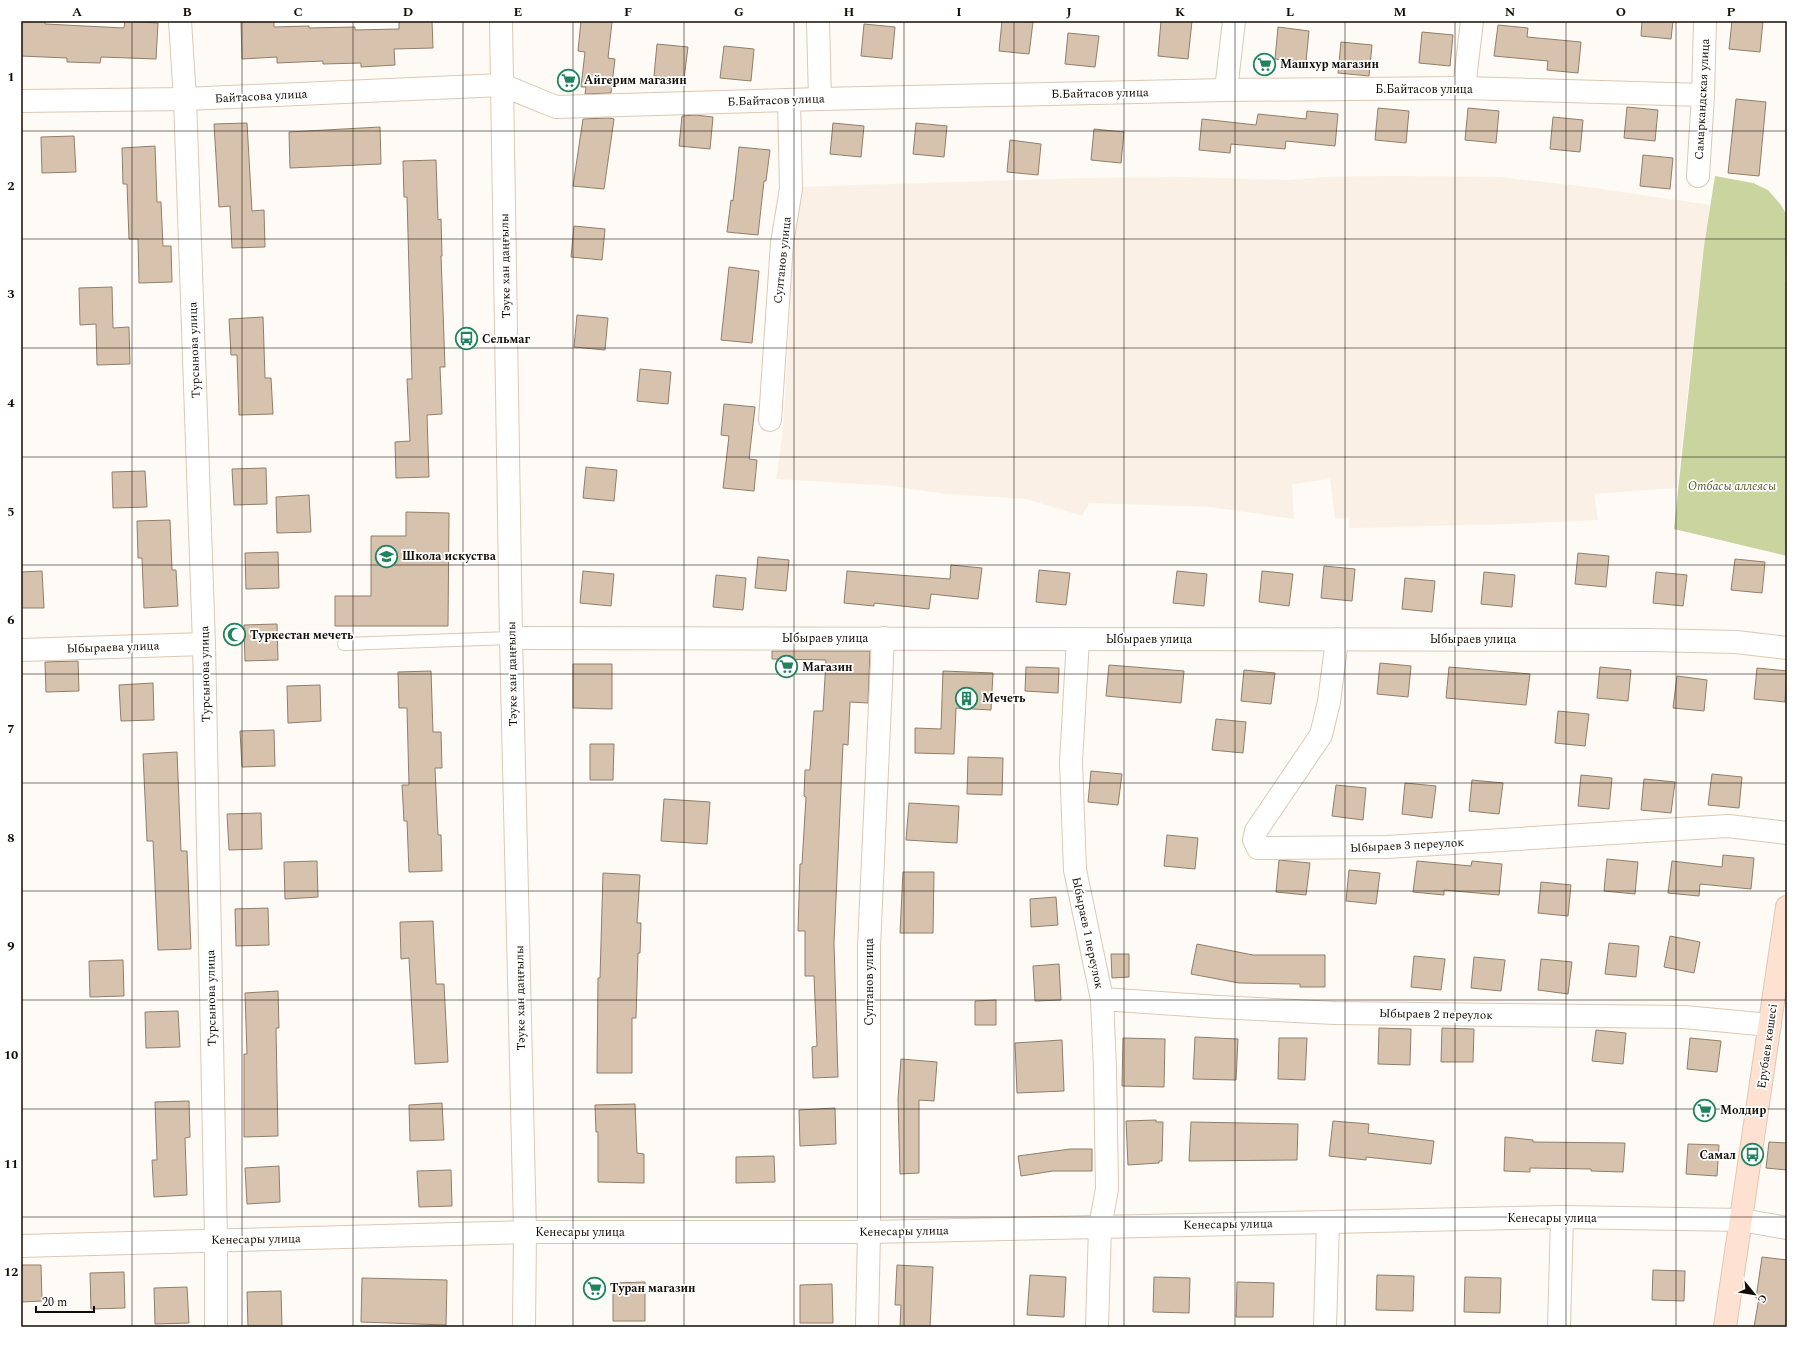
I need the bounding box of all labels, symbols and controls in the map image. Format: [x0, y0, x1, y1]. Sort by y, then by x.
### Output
text: A [72, 2, 82, 22]
text: B [182, 2, 192, 22]
text: C [293, 2, 303, 22]
text: D [403, 2, 413, 22]
text: E [514, 2, 523, 22]
text: F [624, 2, 632, 22]
text: G [734, 2, 744, 22]
text: H [844, 2, 855, 22]
text: I [956, 2, 962, 22]
text: J [1066, 2, 1072, 22]
text: K [1175, 2, 1185, 22]
text: L [1286, 2, 1294, 22]
text: M [1394, 2, 1407, 22]
text: N [1505, 2, 1516, 22]
text: O [1616, 2, 1626, 22]
text: P [1727, 2, 1736, 22]
street label: Самаркандская улица [1690, 38, 1715, 160]
supermarket icon: Машхур магазин [1252, 51, 1278, 77]
place label: Машхур магазин [1280, 55, 1379, 74]
text: 1 [7, 67, 15, 87]
supermarket icon: Айгерим магазин [555, 67, 581, 93]
place label: Айгерим магазин [584, 71, 687, 90]
street label: Б.Байтасов улица [1375, 80, 1473, 99]
street label: Б.Байтасов улица [1051, 83, 1149, 104]
street label: Байтасова улица [214, 85, 308, 108]
street label: Б.Байтасов улица [727, 89, 825, 112]
text: 2 [7, 176, 15, 196]
street label: Тәуке хан даңғылы [495, 213, 516, 319]
street label: Султанов улица [768, 215, 797, 305]
text: 3 [7, 284, 15, 304]
street label: Турсынова улица [183, 301, 206, 399]
bus stop icon: Сельмаг [454, 326, 480, 352]
place label: Сельмаг [482, 330, 531, 349]
text: 4 [7, 393, 15, 413]
park label: Отбасы аллеясы [1688, 477, 1776, 496]
text: 5 [7, 502, 15, 522]
school or university icon: Школа искуства [374, 543, 400, 569]
place label: Школа искуства [402, 547, 497, 566]
text: 6 [7, 610, 15, 630]
street label: Тәуке хан даңғылы [502, 621, 523, 727]
mosque icon: Туркестан мечеть [221, 622, 247, 648]
street label: Турсынова улица [195, 625, 216, 722]
place label: Туркестан мечеть [250, 626, 354, 645]
street label: Ыбыраев улица [782, 629, 868, 648]
street label: Ыбыраев улица [1106, 630, 1192, 649]
street label: Ыбыраев улица [1430, 630, 1516, 649]
street label: Ыбыраева улица [66, 636, 160, 659]
supermarket icon: Магазин [773, 654, 799, 680]
place label: Магазин [802, 658, 853, 677]
building icon: Мечеть [954, 685, 980, 711]
place label: Мечеть [982, 689, 1026, 708]
text: 7 [7, 719, 15, 739]
text: 8 [7, 828, 15, 848]
street label: Ыбыраев 3 переулок [1350, 833, 1465, 858]
street label: Ыбыраев 1 переулок [1066, 875, 1109, 991]
text: 9 [7, 936, 15, 956]
street label: Султанов улица [860, 938, 879, 1026]
street label: Тәуке хан даңғылы [510, 945, 531, 1051]
street label: Турсынова улица [201, 949, 222, 1046]
street label: Ерубаев көшесі [1752, 1002, 1783, 1090]
street label: Ыбыраев 2 переулок [1379, 1004, 1494, 1025]
text: 10 [4, 1045, 18, 1065]
supermarket icon: Молдир [1692, 1097, 1718, 1123]
place label: Молдир [1720, 1101, 1766, 1120]
bus stop icon: Самал [1739, 1142, 1765, 1168]
place label: Самал [1700, 1146, 1736, 1165]
text: 11 [4, 1154, 18, 1174]
street label: Кенесары улица [1507, 1209, 1597, 1228]
street label: Кенесары улица [1183, 1214, 1273, 1235]
street label: Кенесары улица [859, 1221, 949, 1242]
street label: Кенесары улица [535, 1223, 625, 1242]
street label: Кенесары улица [211, 1229, 301, 1250]
text: 12 [4, 1262, 18, 1282]
north arrow [1734, 1274, 1774, 1314]
supermarket icon: Туран магазин [581, 1275, 607, 1301]
place label: Туран магазин [610, 1279, 696, 1298]
scale bar [36, 1288, 94, 1314]
text: С [1753, 1291, 1772, 1307]
text: 20 m [42, 1293, 67, 1312]

